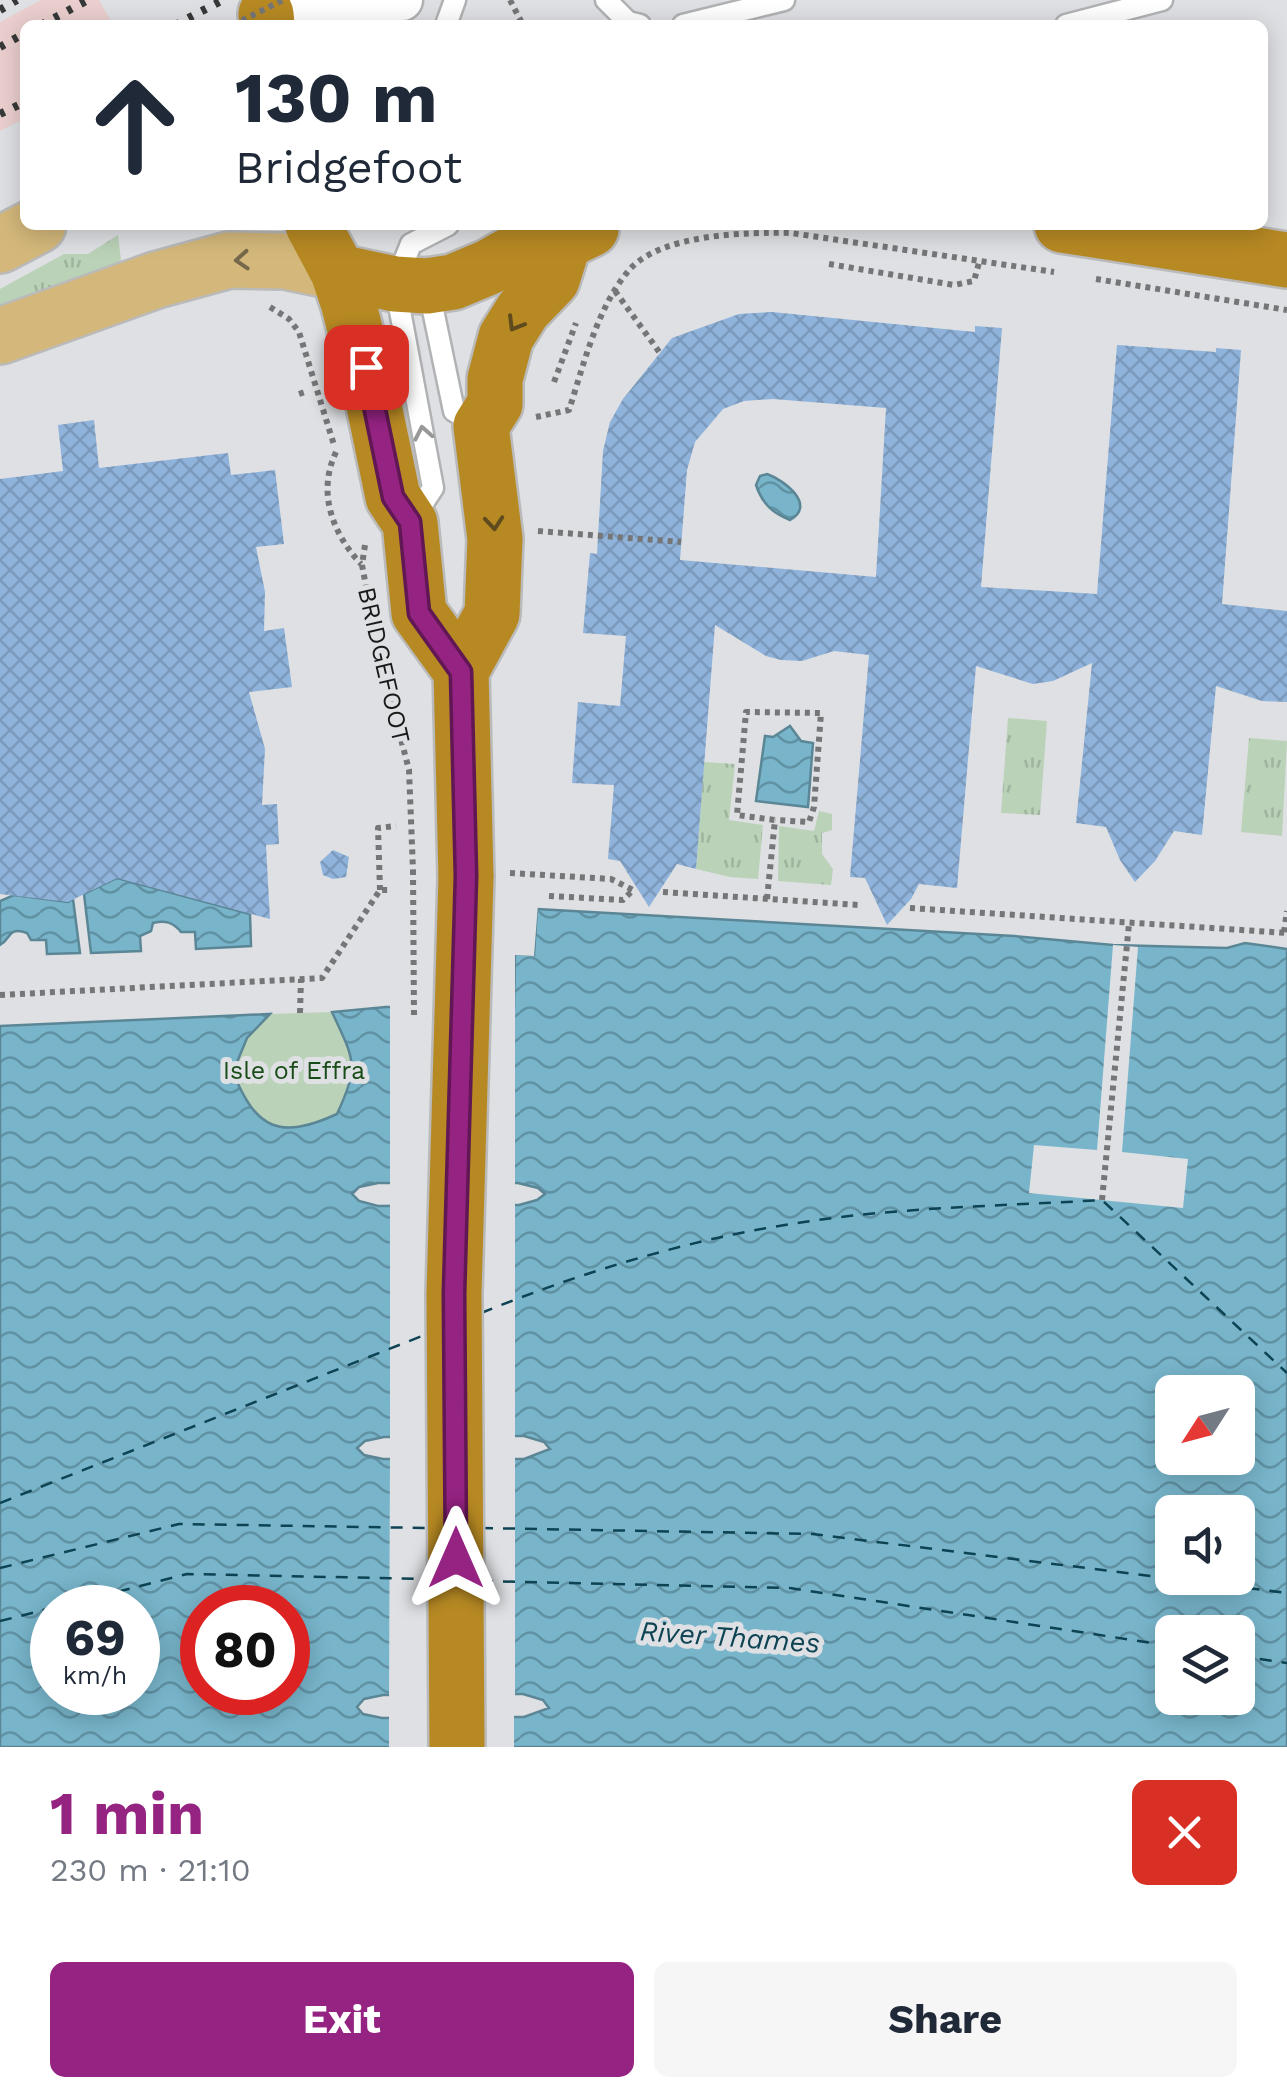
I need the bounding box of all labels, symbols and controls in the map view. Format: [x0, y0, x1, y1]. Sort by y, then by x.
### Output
text: 130 m [235, 57, 438, 139]
icon: ahead [70, 60, 200, 190]
text: Bridgefoot [235, 141, 462, 194]
one-way arrow [234, 249, 250, 270]
one-way arrow [508, 313, 527, 331]
pin [324, 325, 409, 410]
icon: arrive [339, 340, 394, 395]
one-way arrow [414, 424, 435, 441]
one-way arrow [482, 515, 504, 531]
street label: BRIDGEFOOT [352, 584, 416, 746]
park label: Isle of Effra [223, 1056, 365, 1085]
north arrow [1155, 1375, 1255, 1475]
map controls [1155, 1375, 1255, 1715]
button: sound [1155, 1495, 1255, 1595]
position arrow [404, 1506, 508, 1610]
speed limit sign: 80 [180, 1585, 310, 1715]
text: 69 [64, 1608, 126, 1667]
water label: River Thames [639, 1614, 821, 1660]
button: layers [1155, 1615, 1255, 1715]
text: km/h [63, 1661, 127, 1690]
text: 1 min [50, 1778, 204, 1849]
button: close [1132, 1780, 1237, 1885]
text: 230 m · 21:10 [50, 1851, 251, 1889]
button: Exit [50, 1962, 634, 2077]
button: Share [654, 1962, 1237, 2077]

